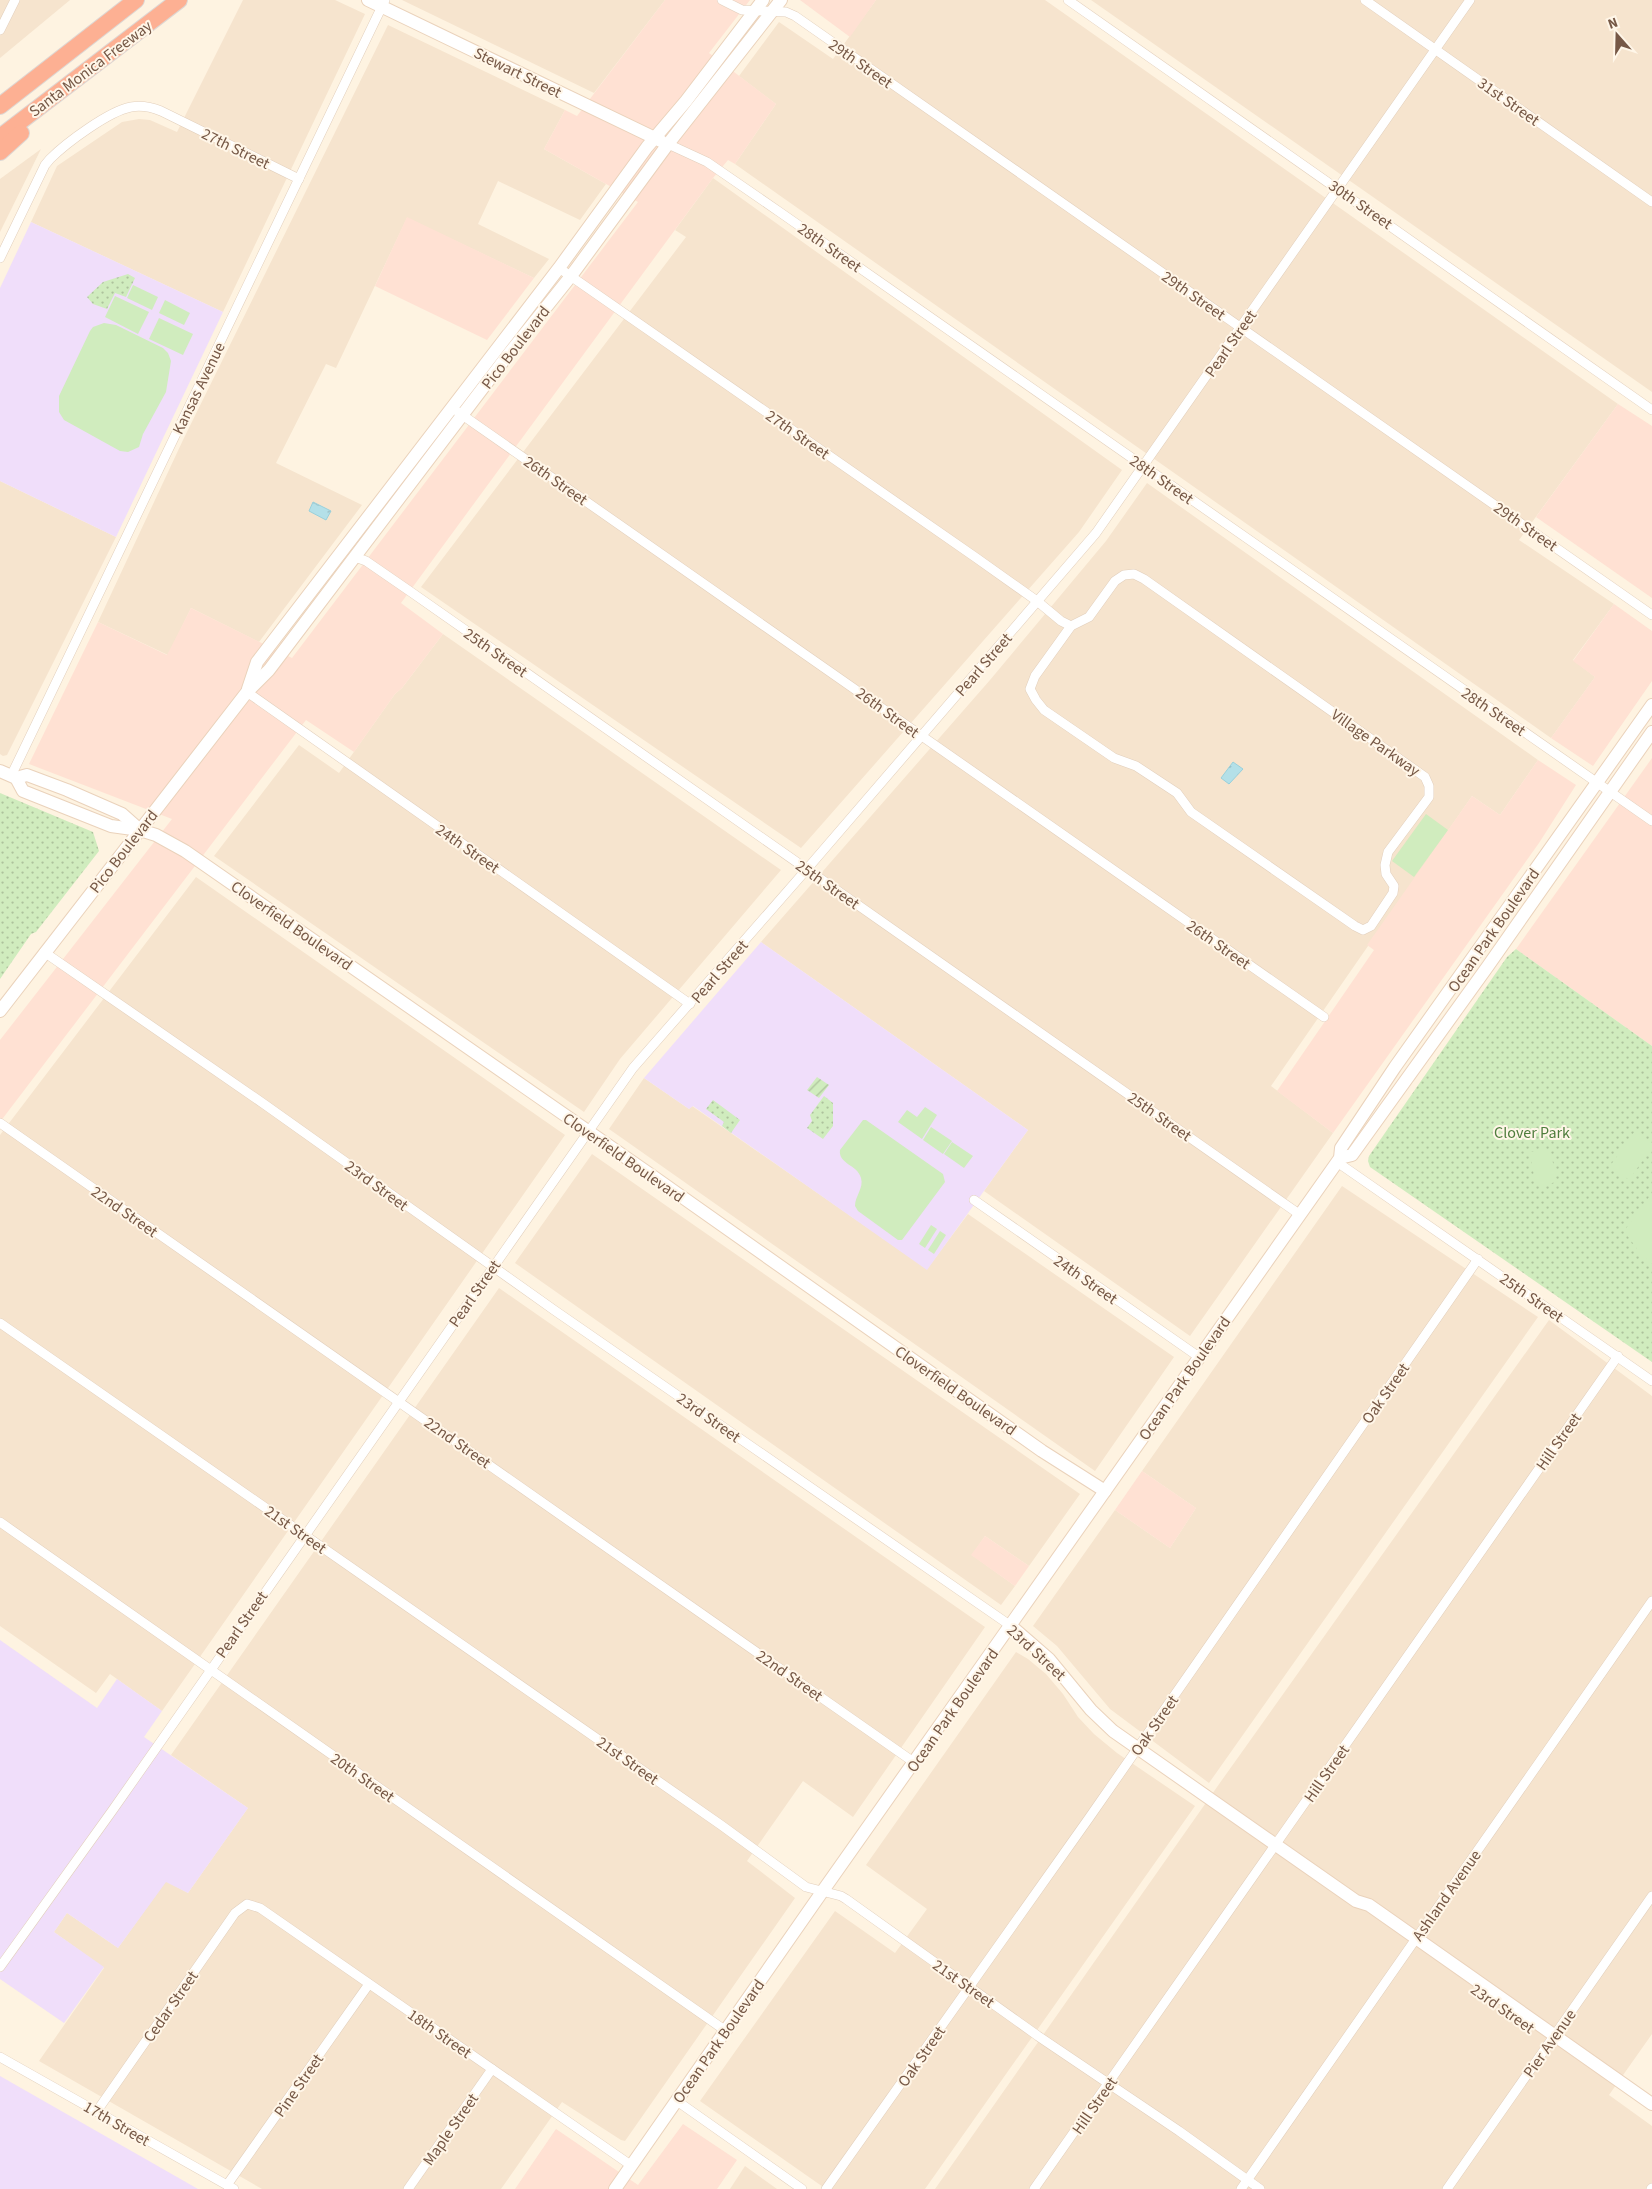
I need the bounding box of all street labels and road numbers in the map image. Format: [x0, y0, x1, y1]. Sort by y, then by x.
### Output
street label: Santa Monica Freeway [25, 15, 157, 122]
street label: 29th Street [824, 34, 897, 94]
street label: Stewart Street [470, 42, 566, 104]
street label: 31st Street [1473, 72, 1544, 132]
street label: 27th Street [198, 123, 274, 175]
street label: 30th Street [1324, 175, 1397, 235]
street label: 28th Street [793, 218, 866, 278]
street label: 29th Street [1157, 266, 1230, 326]
street label: Pico Boulevard [476, 301, 555, 394]
street label: Pearl Street [1200, 305, 1262, 382]
street label: Kansas Avenue [167, 339, 231, 438]
street label: 27th Street [761, 405, 834, 465]
street label: 28th Street [1125, 450, 1198, 510]
street label: 26th Street [519, 451, 592, 511]
street label: 29th Street [1489, 497, 1562, 557]
street label: 25th Street [459, 623, 532, 683]
street label: Pearl Street [950, 628, 1018, 701]
street label: 26th Street [851, 682, 924, 744]
street label: 28th Street [1457, 682, 1530, 742]
street label: Village Parkway [1326, 704, 1425, 782]
street label: Pico Boulevard [84, 805, 163, 898]
street label: 24th Street [431, 819, 504, 879]
street label: 25th Street [791, 855, 864, 915]
street label: Ocean Park Boulevard [1443, 864, 1545, 997]
street label: Cloverfield Boulevard [226, 876, 357, 976]
street label: 26th Street [1182, 915, 1255, 975]
street label: Pearl Street [686, 935, 754, 1008]
street label: 25th Street [1123, 1087, 1196, 1147]
street label: Cloverfield Boulevard [558, 1108, 689, 1208]
street label: 23rd Street [340, 1155, 413, 1217]
street label: 22nd Street [87, 1181, 163, 1243]
street label: 24th Street [1049, 1250, 1122, 1310]
street label: Pearl Street [444, 1255, 506, 1332]
street label: 25th Street [1495, 1268, 1568, 1328]
street label: Ocean Park Boulevard [1134, 1312, 1236, 1445]
street label: Cloverfield Boulevard [890, 1341, 1021, 1441]
street label: Oak Street [1357, 1358, 1415, 1429]
street label: 23rd Street [672, 1388, 745, 1448]
street label: Hill Street [1531, 1408, 1587, 1475]
street label: 22nd Street [420, 1412, 496, 1474]
street label: 21st Street [260, 1500, 331, 1560]
street label: Pearl Street [211, 1586, 273, 1663]
street label: 23rd Street [1002, 1620, 1071, 1686]
street label: Ocean Park Boulevard [902, 1644, 1004, 1777]
street label: 22nd Street [752, 1645, 828, 1707]
street label: Oak Street [1126, 1690, 1184, 1761]
street label: 21st Street [592, 1731, 663, 1791]
street label: Hill Street [1299, 1740, 1355, 1807]
street label: 20th Street [326, 1748, 399, 1808]
street label: Ashland Avenue [1407, 1845, 1486, 1946]
street label: 21st Street [928, 1954, 999, 2014]
street label: Cedar Street [138, 1966, 204, 2047]
street label: Ocean Park Boulevard [668, 1975, 770, 2108]
street label: 23rd Street [1466, 1979, 1539, 2039]
street label: 18th Street [403, 2004, 476, 2064]
street label: Pier Avenue [1518, 2005, 1582, 2082]
street label: Oak Street [893, 2021, 951, 2092]
street label: Pine Street [269, 2049, 329, 2122]
street label: Hill Street [1067, 2072, 1123, 2139]
street label: Maple Street [418, 2088, 484, 2170]
street label: 17th Street [79, 2096, 154, 2152]

